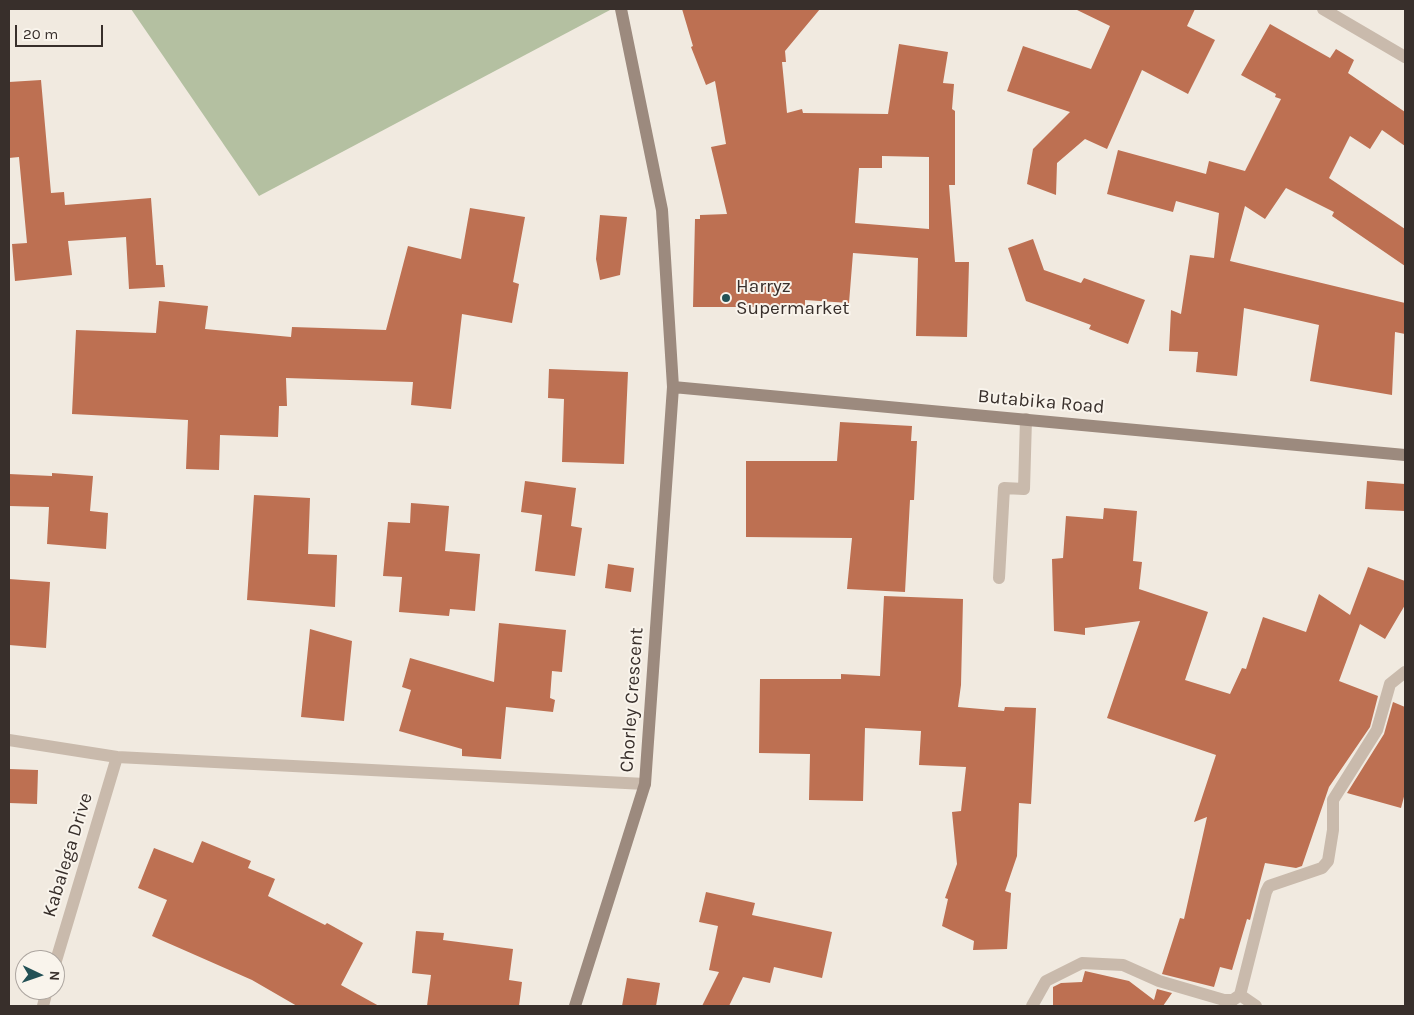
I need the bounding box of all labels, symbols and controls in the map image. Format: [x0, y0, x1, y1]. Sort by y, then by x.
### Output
scale bar [18, 15, 105, 47]
text: 20 m [23, 25, 58, 43]
place label: Harryz Supermarket [736, 276, 849, 320]
marker: Harryz Supermarket [720, 292, 732, 304]
street label: Butabika Road [977, 385, 1105, 419]
street label: Chorley Crescent [616, 627, 648, 773]
street label: Kabalega Drive [38, 790, 98, 920]
north arrow [15, 950, 65, 1000]
text: N [46, 970, 63, 981]

